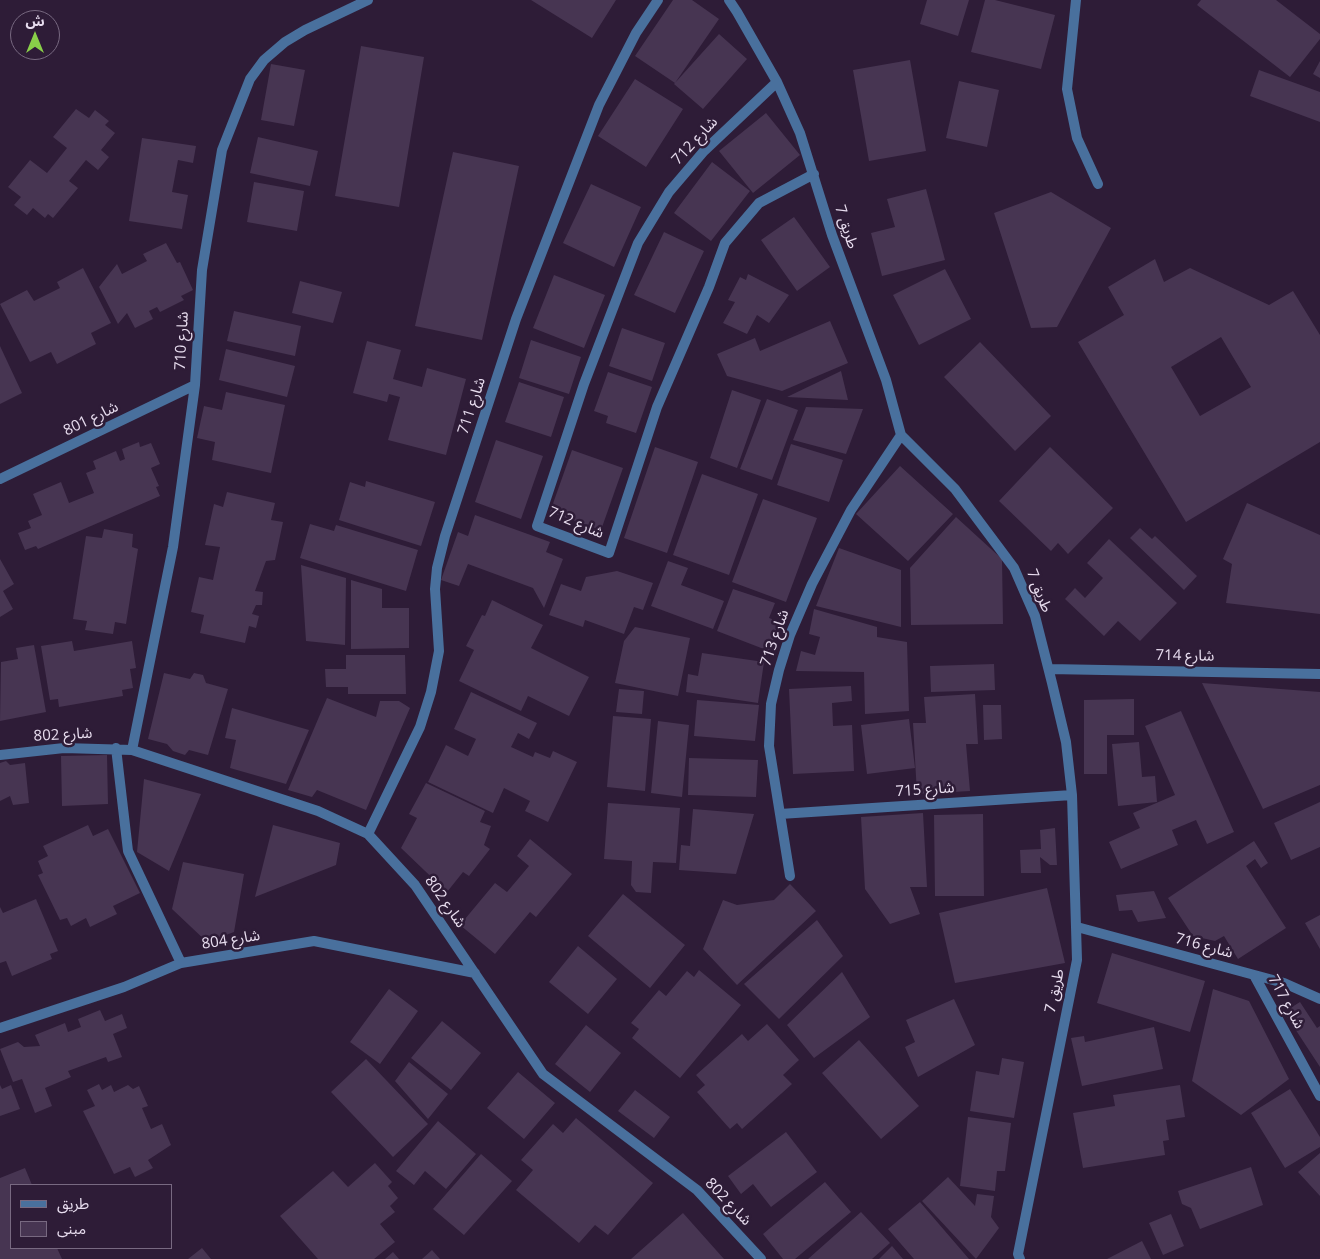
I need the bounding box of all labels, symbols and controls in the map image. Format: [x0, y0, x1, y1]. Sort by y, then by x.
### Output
north arrow [10, 10, 60, 60]
text: ش [25, 11, 45, 30]
street label: شارع 712 [668, 113, 722, 169]
street label: 7 طريق [831, 203, 861, 251]
street label: شارع 710 [171, 311, 193, 371]
street label: شارع 711 [454, 375, 490, 437]
street label: شارع 801 [61, 398, 121, 440]
street label: شارع 712 [545, 503, 607, 543]
street label: 7 طريق [1022, 567, 1056, 615]
street label: شارع 713 [757, 607, 793, 669]
street label: شارع 714 [1155, 646, 1215, 666]
street label: شارع 802 [33, 724, 93, 746]
street label: شارع 715 [895, 779, 955, 801]
street label: شارع 802 [421, 873, 469, 931]
street label: شارع 804 [201, 927, 261, 953]
street label: شارع 716 [1173, 930, 1235, 962]
street label: 7 طريق [1042, 967, 1068, 1015]
street label: شارع 717 [1264, 972, 1308, 1032]
street label: شارع 802 [701, 1175, 755, 1229]
legend [10, 1184, 172, 1249]
text: طريق [57, 1193, 89, 1213]
text: مبنى [57, 1218, 86, 1238]

